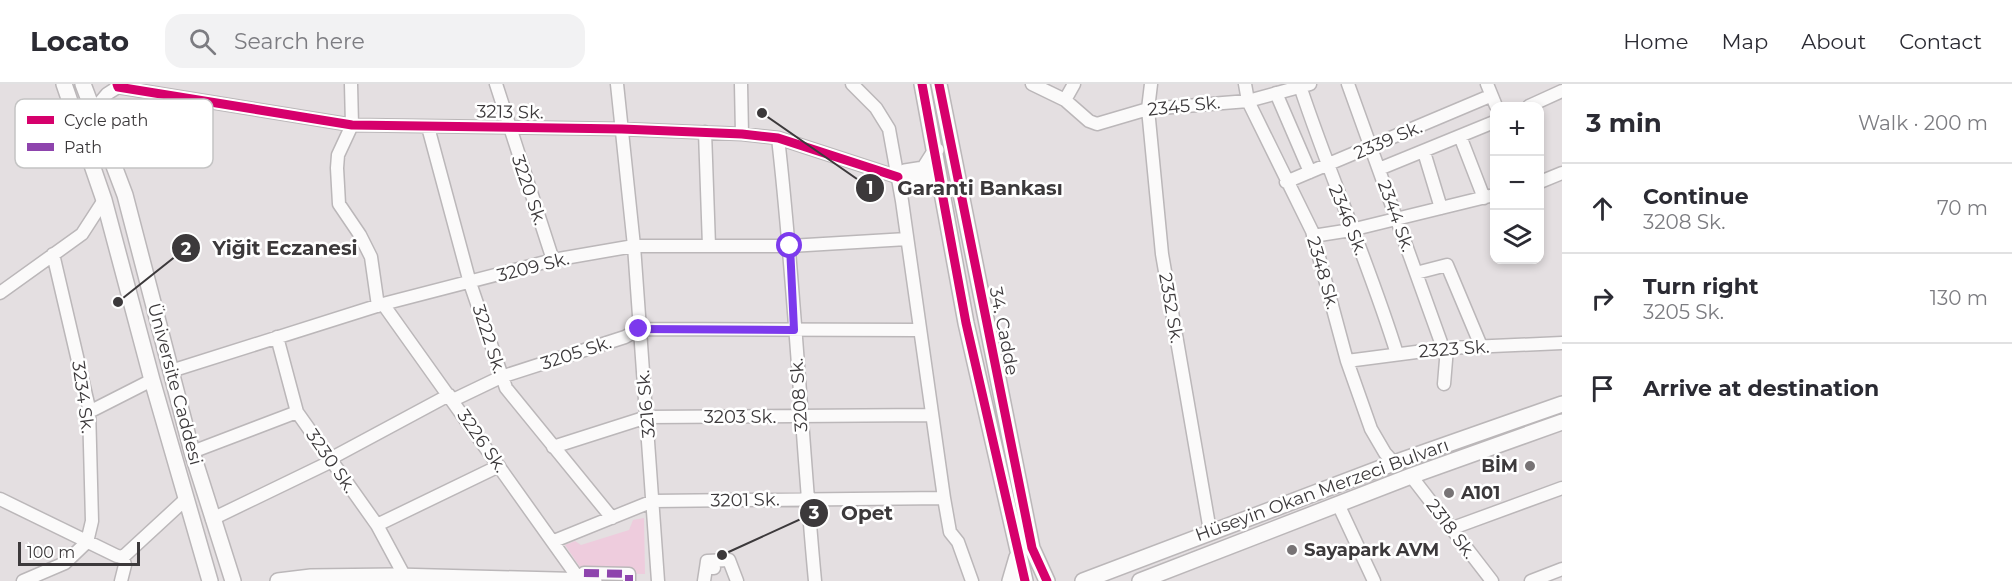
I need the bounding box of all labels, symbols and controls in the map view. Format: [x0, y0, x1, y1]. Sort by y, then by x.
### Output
search box [165, 14, 585, 68]
text: Locato [30, 24, 129, 58]
icon: search [186, 25, 219, 58]
text: Search here [234, 28, 365, 55]
text: Home [1623, 29, 1688, 54]
text: Map [1721, 29, 1768, 54]
text: About [1801, 29, 1866, 54]
text: Contact [1899, 29, 1982, 54]
street label: 2345 Sk. [1147, 91, 1221, 121]
legend [15, 99, 213, 168]
street label: 3213 Sk. [476, 100, 544, 124]
map controls [1490, 102, 1544, 264]
button: + [1490, 102, 1544, 156]
text: 3 min [1586, 107, 1662, 139]
text: Cycle path [64, 111, 148, 130]
text: Walk · 200 m [1858, 111, 1988, 135]
street label: 2339 Sk. [1351, 116, 1425, 164]
text: Path [64, 138, 102, 157]
street label: 3220 Sk. [507, 152, 551, 228]
button: − [1490, 156, 1544, 210]
callout: Garanti Bankası [855, 169, 1075, 207]
text: Garanti Bankası [897, 176, 1063, 200]
text: 1 [866, 177, 874, 199]
street label: 2344 Sk. [1373, 177, 1419, 255]
street label: 2346 Sk. [1324, 182, 1372, 258]
text: Continue [1643, 183, 1749, 210]
icon: ahead [1586, 192, 1619, 225]
text: 70 m [1937, 196, 1988, 220]
button: layers [1490, 210, 1544, 264]
text: 3208 Sk. [1643, 210, 1725, 234]
callout: Yiğit Eczanesi [171, 229, 370, 267]
route start [776, 232, 802, 258]
street label: 2348 Sk. [1302, 234, 1344, 312]
text: Yiğit Eczanesi [211, 236, 358, 260]
text: 2 [181, 238, 192, 260]
street label: 3209 Sk. [495, 247, 571, 287]
street label: 2352 Sk. [1154, 271, 1188, 345]
text: Turn right [1643, 273, 1758, 300]
icon: right [1586, 282, 1619, 315]
street label: 34. Cadde [985, 285, 1023, 377]
text: 130 m [1930, 286, 1988, 310]
text: 3205 Sk. [1643, 300, 1724, 324]
street label: Üniversite Caddesi [143, 301, 207, 467]
street label: 3222 Sk. [468, 302, 510, 376]
route end [625, 315, 651, 341]
street label: 3205 Sk. [538, 331, 614, 375]
street label: 2323 Sk. [1418, 336, 1490, 362]
street label: 3208 Sk. [785, 357, 813, 433]
street label: 3234 Sk. [67, 359, 99, 435]
street label: 3216 Sk. [632, 369, 660, 439]
icon: arrive [1586, 372, 1619, 405]
text: Arrive at destination [1643, 375, 1879, 402]
street label: 3226 Sk. [452, 405, 512, 477]
street label: 3203 Sk. [704, 406, 776, 428]
street label: 3230 Sk. [301, 425, 361, 497]
street label: Hüseyin Okan Merzeci Bulvarı [1192, 434, 1452, 546]
place label: BİM [1481, 455, 1518, 477]
marker: BİM [1523, 459, 1537, 473]
place label: A101 [1460, 482, 1500, 504]
marker: A101 [1442, 486, 1456, 500]
street label: 3201 Sk. [710, 488, 780, 512]
callout: Opet [799, 494, 905, 532]
street label: 2318 Sk. [1421, 495, 1481, 563]
text: Opet [841, 501, 893, 525]
text: 3 [808, 502, 820, 524]
scale bar [18, 539, 140, 566]
place label: Sayapark AVM [1304, 539, 1439, 561]
text: 100 m [27, 543, 75, 562]
marker: Sayapark AVM [1285, 543, 1299, 557]

